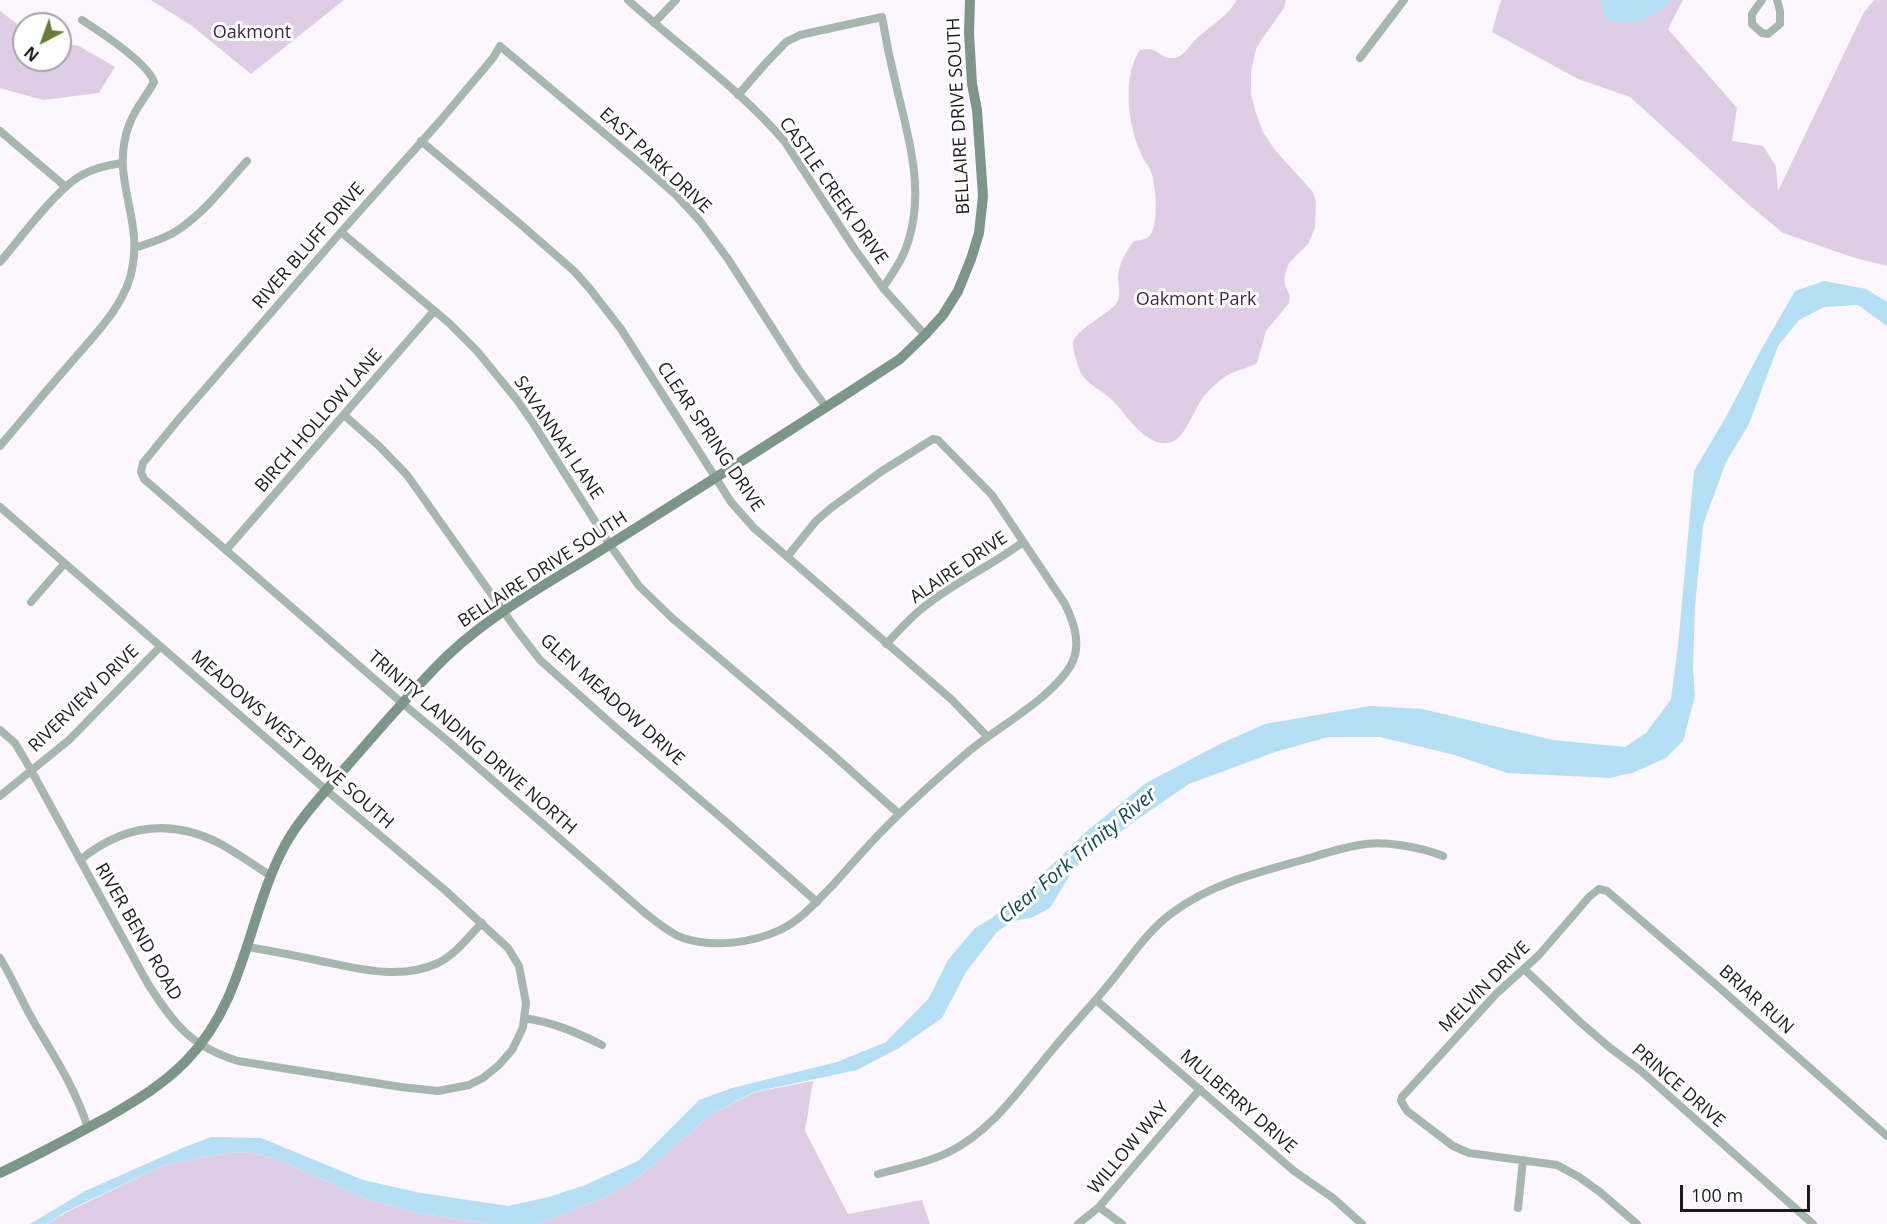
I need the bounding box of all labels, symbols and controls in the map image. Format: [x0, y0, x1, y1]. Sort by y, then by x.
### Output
north arrow [12, 12, 72, 72]
street label: BELLAIRE DRIVE SOUTH [943, 17, 975, 215]
park label: Oakmont [213, 22, 291, 44]
text: N [19, 42, 44, 67]
street label: EAST PARK DRIVE [595, 104, 715, 218]
street label: CASTLE CREEK DRIVE [774, 113, 892, 269]
street label: RIVER BLUFF DRIVE [248, 179, 370, 313]
park label: Oakmont Park [1136, 289, 1256, 311]
street label: BIRCH HOLLOW LANE [251, 345, 387, 497]
street label: CLEAR SPRING DRIVE [652, 358, 768, 516]
street label: SAVANNAH LANE [509, 372, 607, 504]
street label: BELLAIRE DRIVE SOUTH [454, 507, 632, 633]
street label: ALAIRE DRIVE [906, 527, 1012, 609]
street label: GLEN MEADOW DRIVE [535, 630, 689, 770]
street label: RIVERVIEW DRIVE [24, 641, 144, 757]
street label: MEADOWS WEST DRIVE SOUTH [186, 646, 398, 834]
street label: TRINITY LANDING DRIVE NORTH [363, 646, 581, 840]
water label: Clear Fork Trinity River [994, 783, 1162, 929]
street label: RIVER BEND ROAD [90, 859, 186, 1005]
street label: MELVIN DRIVE [1435, 937, 1535, 1037]
street label: BRIAR RUN [1714, 961, 1798, 1039]
street label: PRINCE DRIVE [1627, 1040, 1729, 1132]
street label: MULBERRY DRIVE [1175, 1046, 1301, 1158]
street label: WILLOW WAY [1084, 1097, 1174, 1199]
scale bar [1683, 1173, 1814, 1211]
text: 100 m [1691, 1183, 1743, 1207]

